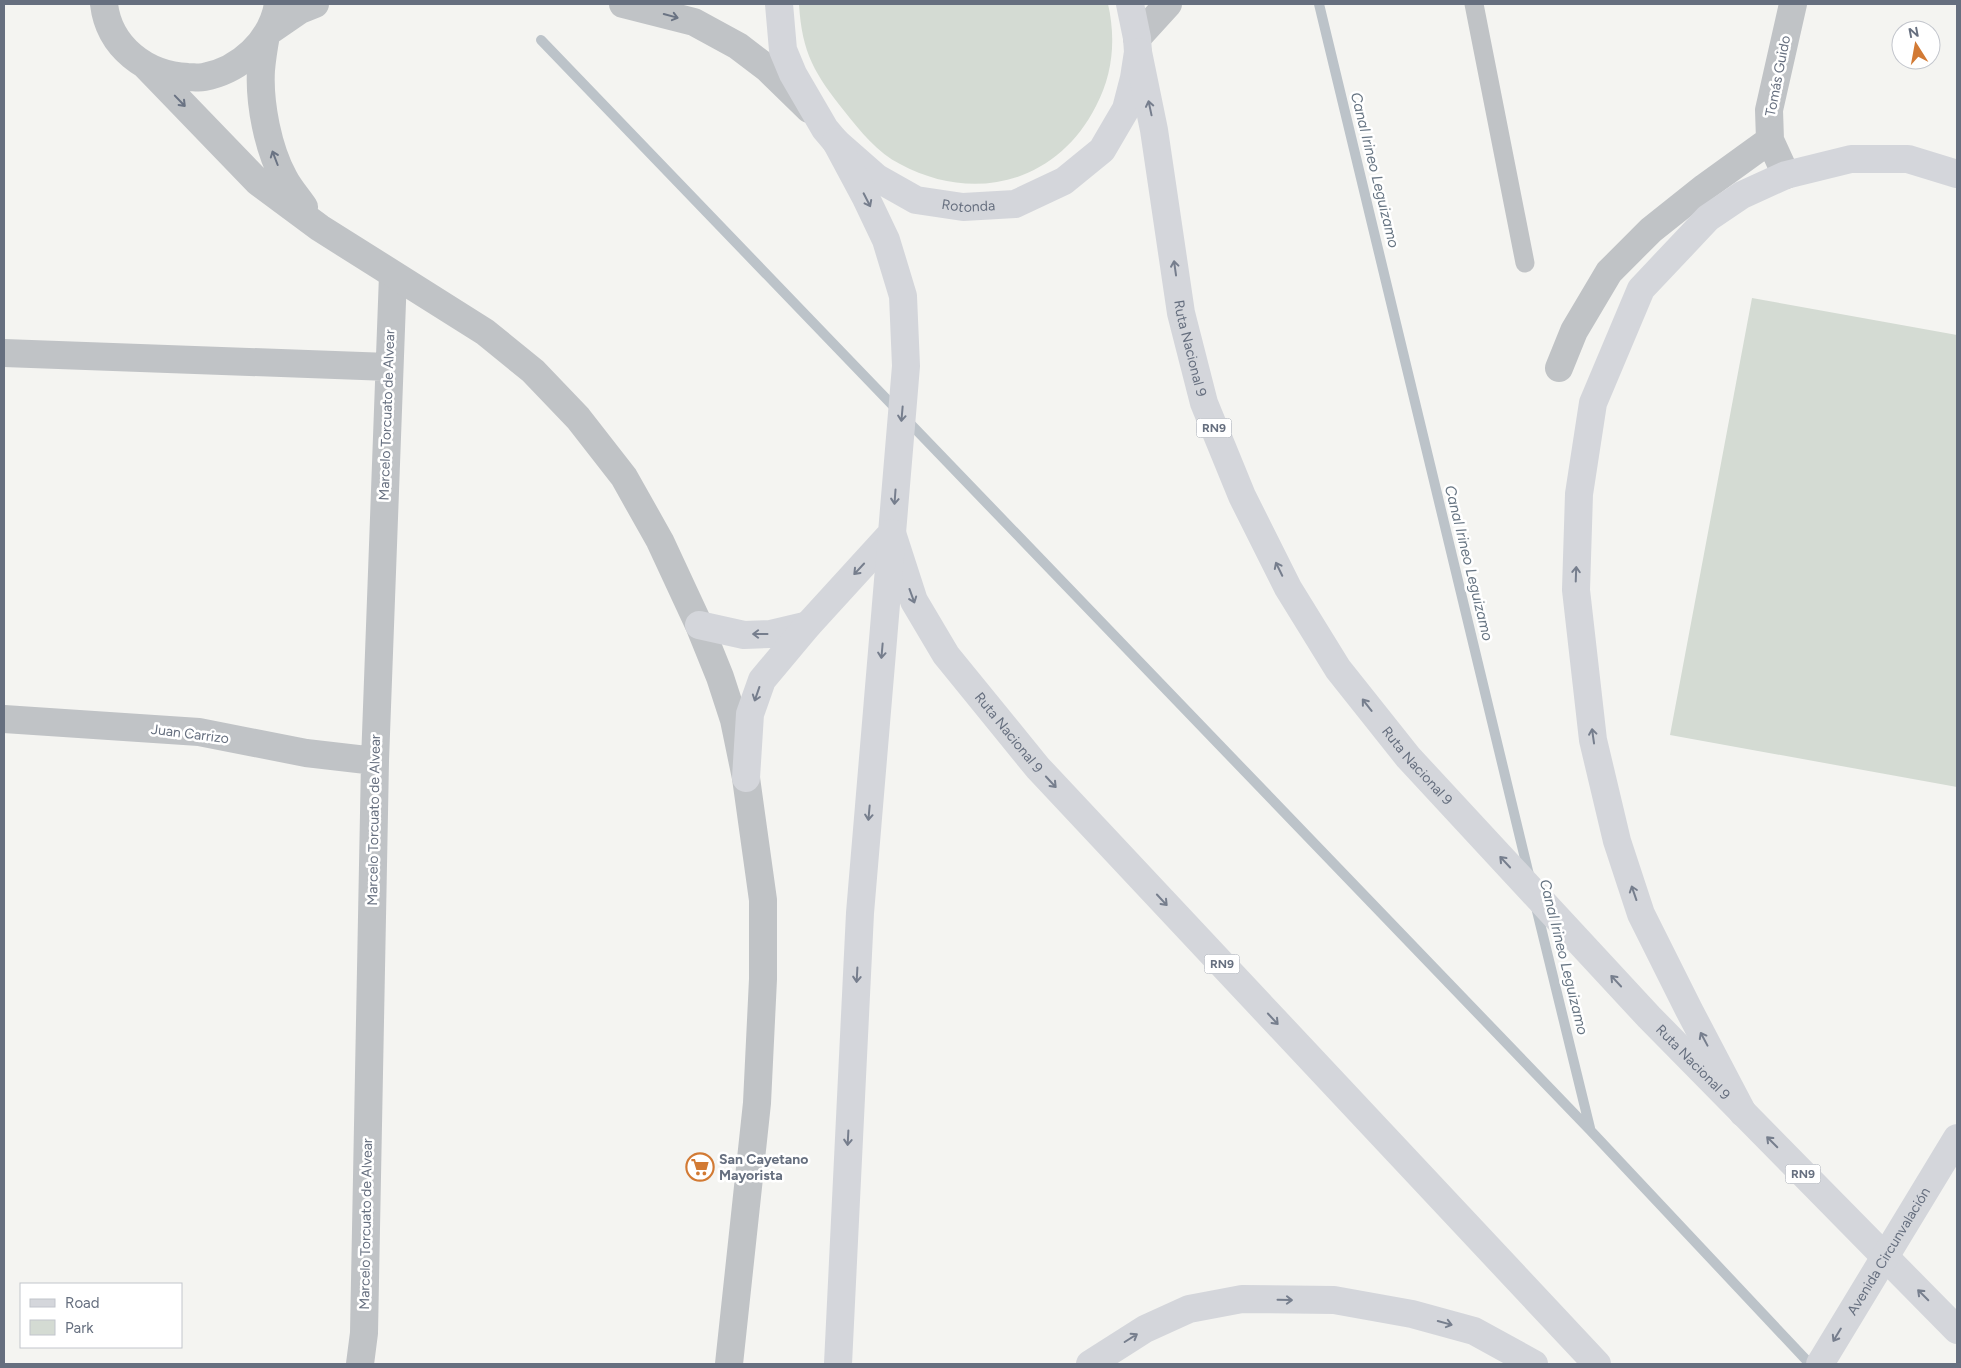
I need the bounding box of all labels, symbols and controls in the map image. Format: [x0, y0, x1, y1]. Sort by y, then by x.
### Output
one-way arrow [662, 12, 678, 21]
north arrow [1891, 20, 1941, 70]
text: N [1907, 23, 1921, 42]
street label: Tomás Guido [1762, 34, 1794, 118]
water label: Canal Irineo Leguizamo [1347, 90, 1403, 250]
one-way arrow [173, 95, 186, 107]
one-way arrow [1145, 100, 1154, 116]
one-way arrow [270, 151, 280, 166]
one-way arrow [863, 192, 872, 207]
street label: Rotonda [941, 195, 995, 216]
one-way arrow [1169, 261, 1179, 277]
street label: Ruta Nacional 9 [1171, 299, 1210, 398]
street label: Marcelo Torcuato de Alvear [376, 329, 398, 501]
one-way arrow [897, 406, 907, 422]
road number: RN9 [1196, 418, 1232, 438]
water label: Canal Irineo Leguizamo [1441, 483, 1497, 643]
one-way arrow [890, 489, 900, 505]
one-way arrow [853, 562, 865, 575]
one-way arrow [1274, 562, 1283, 577]
one-way arrow [1572, 567, 1581, 583]
one-way arrow [908, 588, 917, 603]
one-way arrow [752, 630, 768, 639]
one-way arrow [878, 643, 887, 659]
one-way arrow [752, 686, 762, 702]
street label: Ruta Nacional 9 [971, 689, 1047, 776]
one-way arrow [1361, 699, 1372, 712]
street label: Juan Carrizo [150, 721, 230, 747]
street label: Ruta Nacional 9 [1378, 723, 1456, 808]
one-way arrow [1588, 728, 1598, 744]
street label: Marcelo Torcuato de Alvear [364, 734, 384, 906]
one-way arrow [1045, 775, 1057, 788]
one-way arrow [864, 805, 873, 821]
one-way arrow [1499, 856, 1511, 869]
water label: Canal Irineo Leguizamo [1536, 877, 1592, 1037]
one-way arrow [1629, 886, 1638, 901]
one-way arrow [1156, 894, 1168, 907]
road number: RN9 [1204, 954, 1240, 974]
one-way arrow [852, 967, 861, 983]
one-way arrow [1610, 975, 1622, 988]
one-way arrow [1267, 1012, 1279, 1025]
street label: Ruta Nacional 9 [1652, 1021, 1734, 1103]
one-way arrow [1699, 1032, 1709, 1047]
one-way arrow [844, 1129, 853, 1145]
one-way arrow [1766, 1136, 1778, 1148]
street label: Marcelo Torcuato de Alvear [356, 1138, 376, 1310]
place label: San Cayetano Mayorista [719, 1151, 808, 1184]
supermarket icon: San Cayetano Mayorista [685, 1152, 715, 1182]
road number: RN9 [1786, 1164, 1820, 1184]
street label: Avenida Circunvalación [1843, 1184, 1934, 1318]
legend [20, 1283, 182, 1348]
one-way arrow [1917, 1289, 1929, 1301]
text: Road [65, 1294, 100, 1312]
one-way arrow [1277, 1295, 1293, 1305]
text: Park [65, 1319, 94, 1337]
one-way arrow [1437, 1319, 1453, 1329]
one-way arrow [1832, 1328, 1842, 1342]
one-way arrow [1123, 1333, 1137, 1343]

